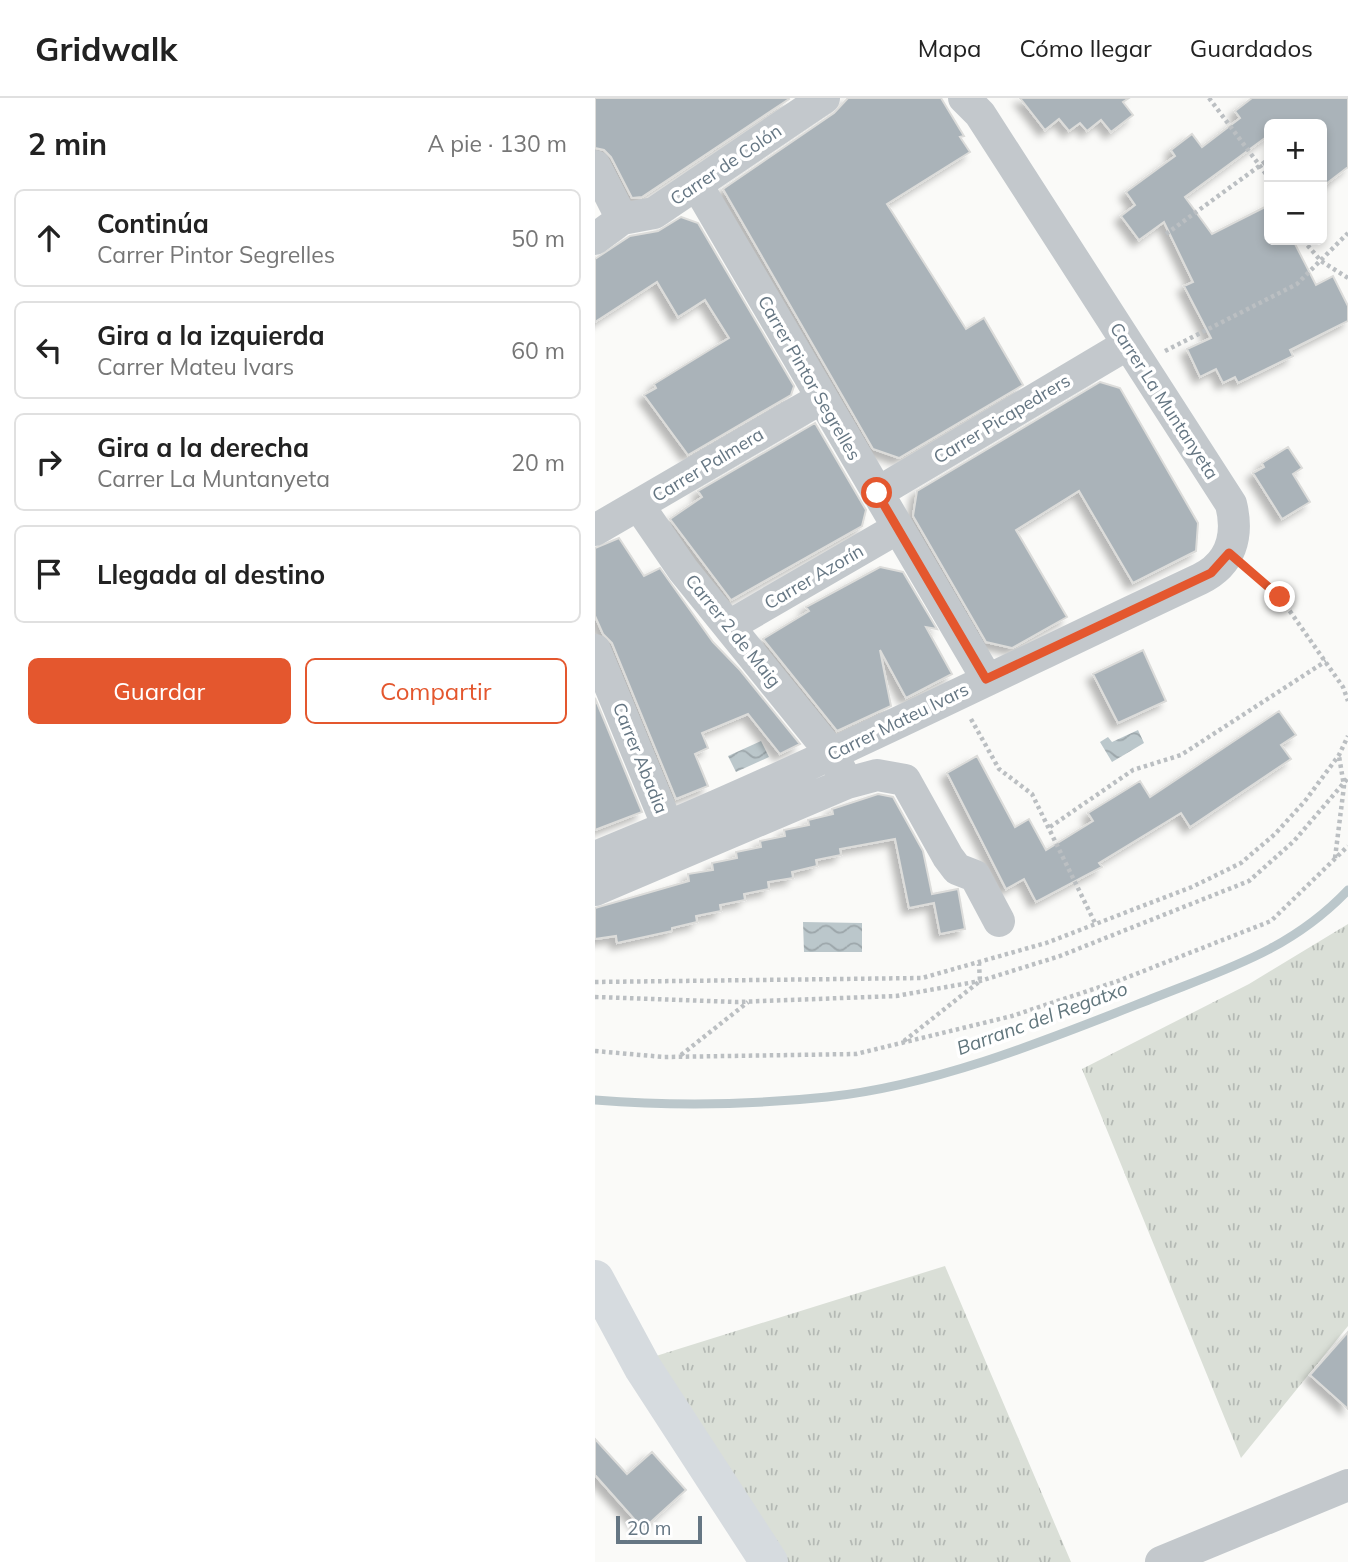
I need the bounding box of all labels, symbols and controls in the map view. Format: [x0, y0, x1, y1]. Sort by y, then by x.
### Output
text: Gridwalk [35, 28, 178, 69]
text: Mapa [918, 33, 981, 63]
text: Cómo llegar [1019, 33, 1152, 63]
text: Guardados [1190, 33, 1313, 63]
street label: Carrer de Colón [666, 119, 786, 210]
map controls [1264, 119, 1327, 245]
button: + [1264, 119, 1327, 182]
text: 2 min [28, 125, 107, 163]
text: A pie · 130 m [427, 129, 567, 158]
button: − [1264, 182, 1327, 245]
text: Continúa [97, 207, 209, 240]
icon: ahead [30, 219, 68, 257]
text: 50 m [511, 224, 565, 253]
text: Carrer Pintor Segrelles [97, 240, 335, 269]
street label: Carrer Pintor Segrelles [753, 291, 866, 464]
street label: Carrer La Muntanyeta [1105, 318, 1224, 483]
text: Gira a la izquierda [97, 319, 325, 352]
icon: left [30, 331, 68, 369]
text: 60 m [511, 336, 565, 365]
text: Carrer Mateu Ivars [97, 352, 294, 381]
street label: Carrer Picapedrers [929, 369, 1074, 468]
street label: Carrer Palmera [648, 422, 768, 507]
text: Gira a la derecha [97, 431, 309, 464]
icon: right [30, 443, 68, 481]
text: 20 m [511, 448, 565, 477]
text: Carrer La Muntanyeta [97, 464, 330, 493]
route start [861, 477, 892, 508]
street label: Carrer Azorín [760, 539, 867, 614]
icon: arrive [30, 555, 68, 593]
text: Llegada al destino [97, 558, 325, 591]
street label: Carrer 2 de Maig [681, 569, 786, 692]
route end [1264, 581, 1295, 612]
button: Guardar [28, 658, 291, 724]
button: Compartir [305, 658, 567, 724]
street label: Carrer Mateu Ivars [823, 677, 972, 766]
street label: Carrer Abadia [608, 699, 673, 817]
water label: Barranc del Regatxo [953, 976, 1131, 1060]
scale bar [616, 1513, 702, 1545]
text: 20 m [627, 1516, 671, 1540]

